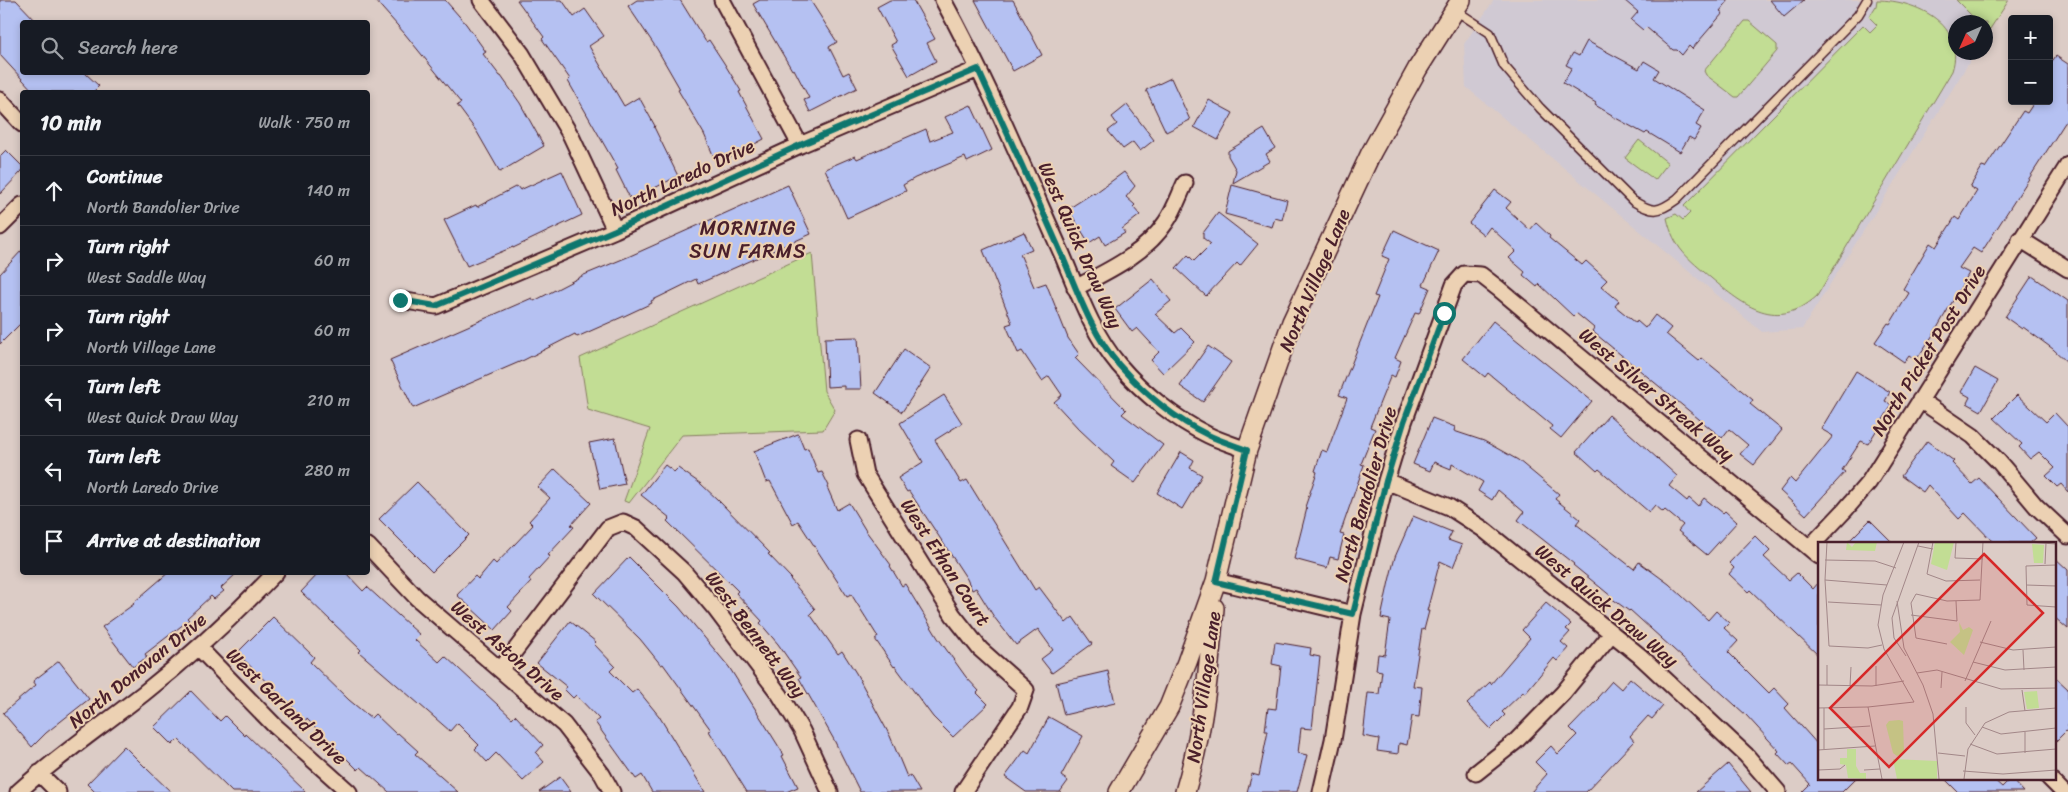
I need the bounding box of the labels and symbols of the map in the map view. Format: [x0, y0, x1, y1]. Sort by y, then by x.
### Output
north arrow [1948, 15, 1993, 60]
street label: North Laredo Drive [605, 130, 760, 225]
street label: West Quick Draw Way [1029, 157, 1132, 334]
street label: North Village Lane [1269, 203, 1359, 357]
district label: MORNING SUN FARMS [689, 211, 807, 269]
street label: North Picket Post Drive [1862, 258, 1995, 443]
route end [389, 289, 412, 312]
route start [1433, 302, 1456, 325]
street label: West Silver Streak Way [1571, 319, 1742, 470]
street label: North Bandolier Drive [1325, 402, 1406, 586]
street label: West Ethan Court [892, 492, 999, 633]
street label: West Quick Draw Way [1527, 535, 1686, 676]
inset map [1818, 542, 2056, 780]
street label: West Bennett Way [696, 563, 815, 705]
street label: West Aston Drive [443, 591, 572, 709]
street label: North Donovan Drive [61, 604, 214, 737]
street label: North Village Lane [1177, 609, 1230, 765]
street label: West Garland Drive [218, 639, 355, 774]

